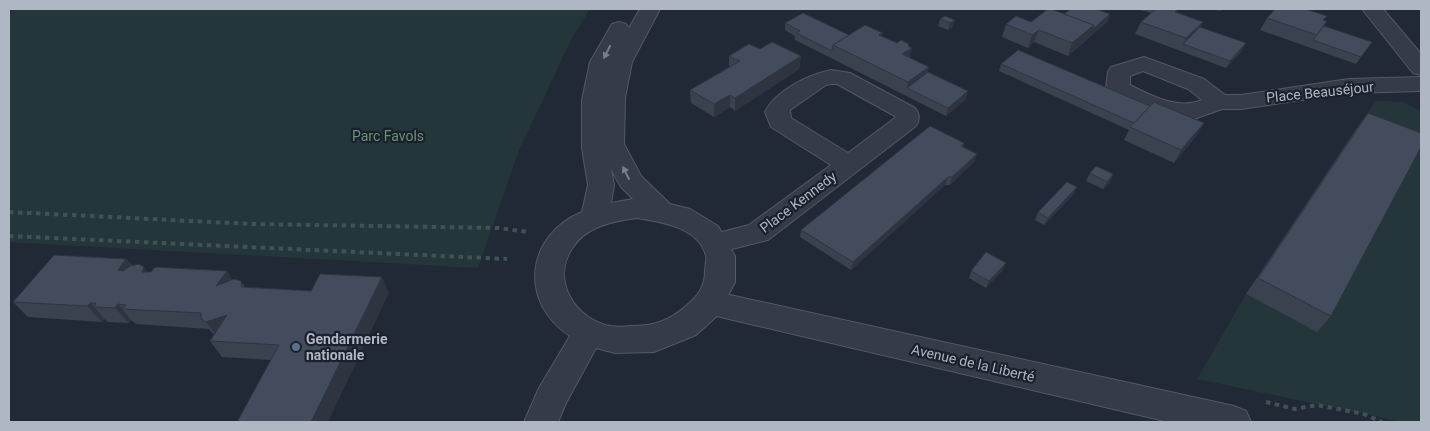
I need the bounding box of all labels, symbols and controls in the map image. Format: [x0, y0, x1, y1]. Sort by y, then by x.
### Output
one-way arrow [603, 45, 611, 59]
street label: Place Beauséjour [1265, 78, 1375, 106]
park label: Parc Favols [352, 128, 424, 144]
one-way arrow [622, 166, 630, 180]
street label: Place Kennedy [757, 168, 840, 236]
place label: Gendarmerie nationale [306, 331, 388, 363]
marker: Gendarmerie nationale [290, 341, 302, 353]
street label: Avenue de la Liberté [910, 341, 1036, 385]

